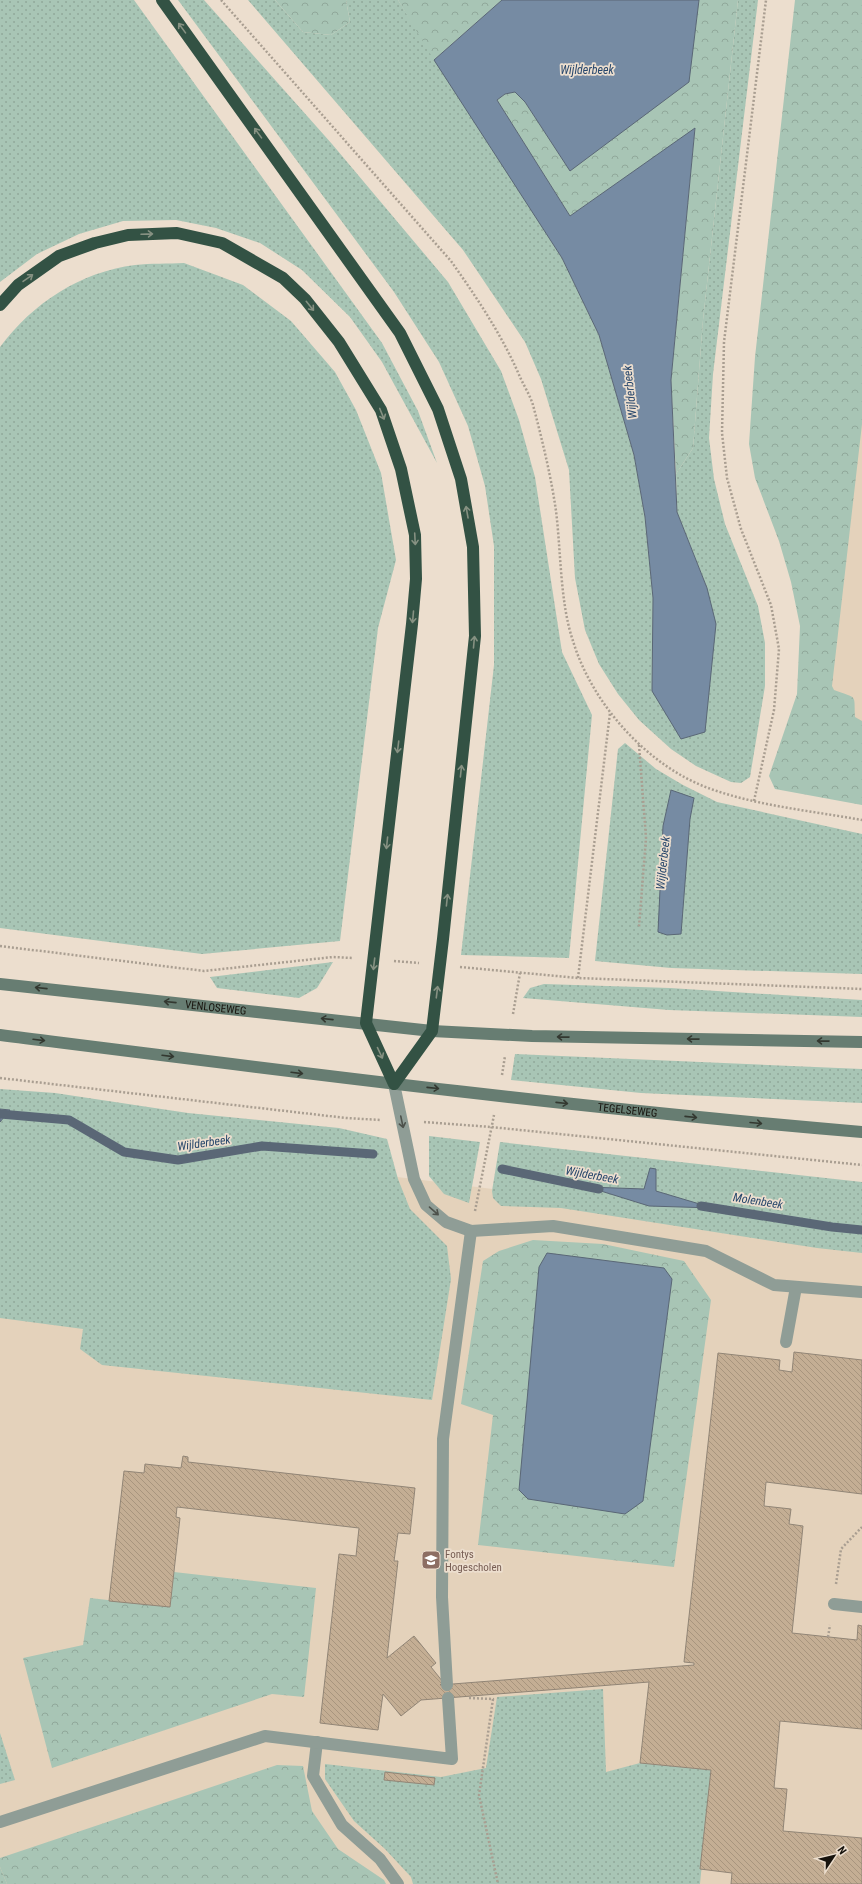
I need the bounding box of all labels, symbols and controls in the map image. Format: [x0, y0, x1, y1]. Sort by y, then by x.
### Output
one-way arrow [178, 22, 186, 33]
water label: Wijlderbeek [560, 63, 614, 77]
one-way arrow [254, 128, 262, 139]
one-way arrow [140, 230, 153, 238]
one-way arrow [22, 274, 33, 282]
one-way arrow [305, 301, 314, 311]
water label: Wijlderbeek [620, 364, 640, 419]
one-way arrow [378, 408, 386, 420]
one-way arrow [463, 506, 471, 519]
one-way arrow [411, 532, 418, 545]
one-way arrow [409, 611, 416, 624]
one-way arrow [471, 635, 478, 648]
one-way arrow [394, 740, 402, 753]
one-way arrow [457, 765, 464, 778]
water label: Wijlderbeek [653, 835, 673, 890]
one-way arrow [383, 836, 391, 849]
one-way arrow [443, 894, 451, 907]
one-way arrow [370, 957, 377, 970]
one-way arrow [35, 984, 48, 992]
one-way arrow [433, 986, 440, 999]
one-way arrow [164, 998, 177, 1006]
street label: VENLOSEWEG [184, 998, 247, 1017]
one-way arrow [321, 1015, 334, 1022]
one-way arrow [557, 1033, 570, 1041]
one-way arrow [687, 1035, 700, 1043]
one-way arrow [32, 1036, 45, 1044]
one-way arrow [817, 1037, 830, 1045]
one-way arrow [377, 1047, 384, 1059]
one-way arrow [161, 1052, 174, 1060]
one-way arrow [290, 1069, 303, 1077]
one-way arrow [426, 1084, 439, 1092]
one-way arrow [555, 1099, 568, 1106]
street label: TEGELSEWEG [597, 1100, 658, 1119]
one-way arrow [684, 1113, 697, 1121]
one-way arrow [398, 1115, 406, 1128]
one-way arrow [749, 1120, 762, 1127]
water label: Wijlderbeek [177, 1132, 232, 1154]
water label: Wijlderbeek [564, 1163, 620, 1187]
water label: Molenbeek [732, 1190, 785, 1212]
one-way arrow [428, 1207, 439, 1216]
place label: Fontys Hogescholen [445, 1548, 502, 1574]
school or university icon: Fontys Hogescholen [420, 1549, 442, 1571]
north arrow [814, 1836, 854, 1876]
text: N [835, 1844, 849, 1857]

